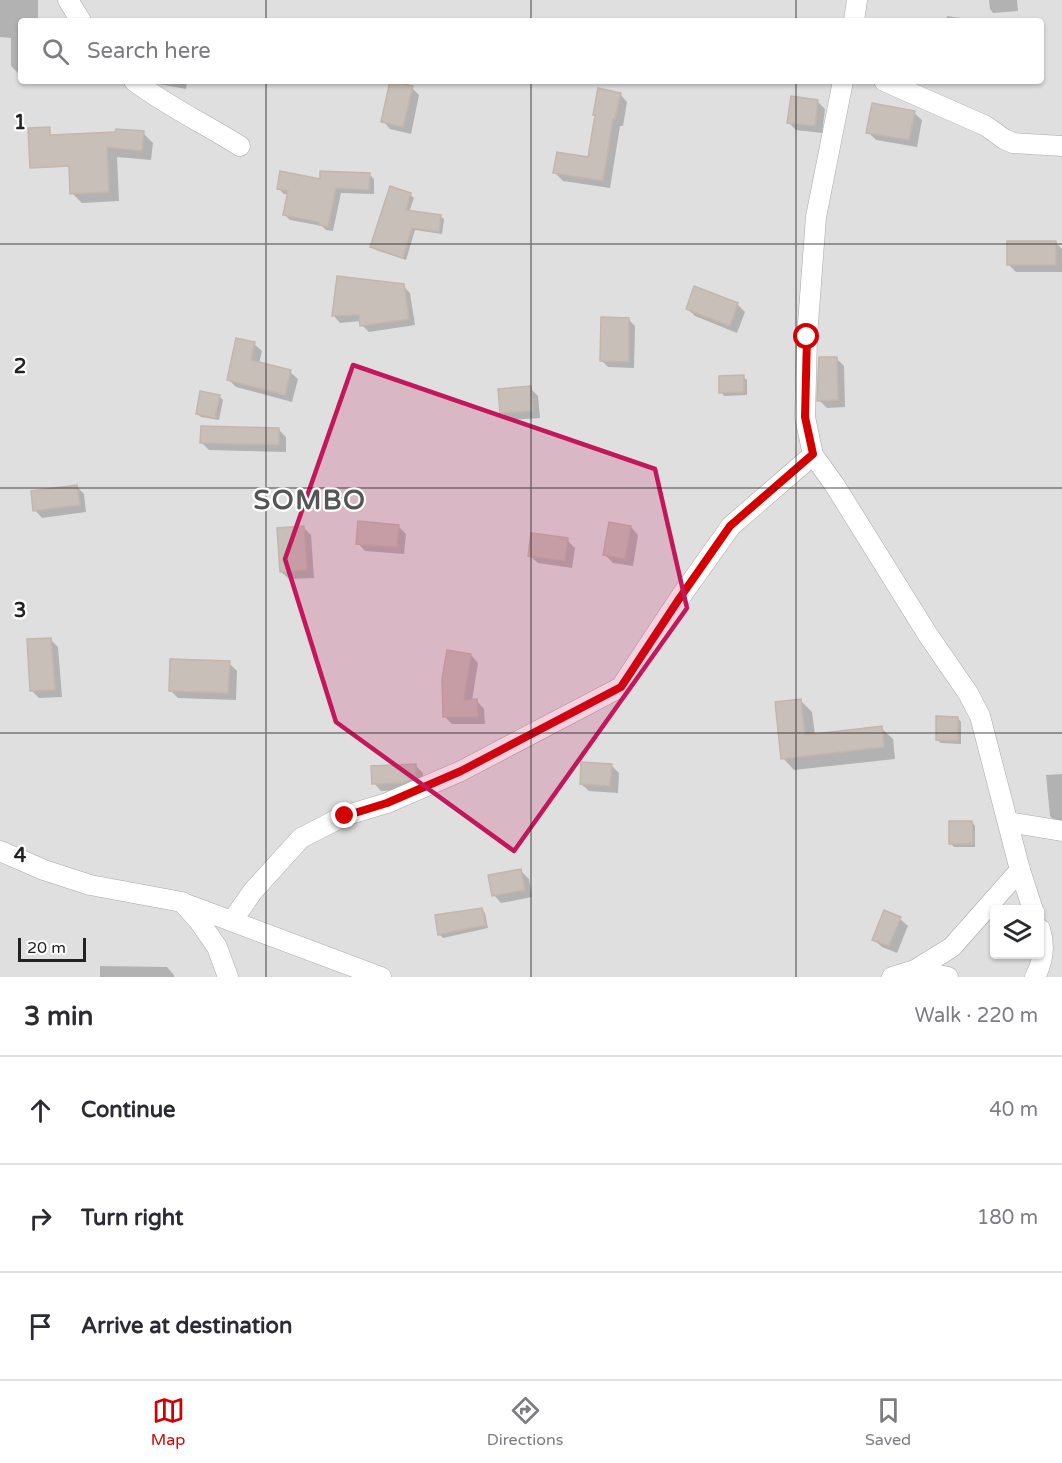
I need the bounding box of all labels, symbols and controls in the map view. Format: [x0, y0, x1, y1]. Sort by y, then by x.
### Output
search box [18, 18, 1044, 84]
icon: search [39, 35, 72, 68]
text: Search here [87, 38, 211, 64]
text: 1 [14, 111, 26, 135]
route start [793, 323, 819, 349]
text: 2 [14, 355, 26, 379]
district label: SOMBO [254, 484, 366, 517]
text: 3 [14, 599, 26, 623]
route end [331, 802, 357, 828]
text: 4 [14, 844, 27, 868]
map controls [990, 905, 1044, 959]
button: layers [990, 905, 1044, 959]
scale bar [18, 935, 86, 962]
text: 20 m [27, 938, 66, 958]
text: 3 min [24, 1001, 93, 1032]
text: Walk · 220 m [915, 1004, 1038, 1028]
icon: ahead [24, 1094, 57, 1127]
text: Continue [81, 1097, 176, 1123]
text: 40 m [989, 1098, 1038, 1122]
icon: right [24, 1202, 57, 1235]
text: Turn right [81, 1205, 183, 1231]
text: 180 m [977, 1206, 1038, 1230]
icon: arrive [24, 1310, 57, 1343]
text: Arrive at destination [81, 1313, 292, 1339]
tab: Map [151, 1394, 185, 1450]
tab: Directions [487, 1394, 563, 1450]
tab: Saved [865, 1394, 911, 1450]

